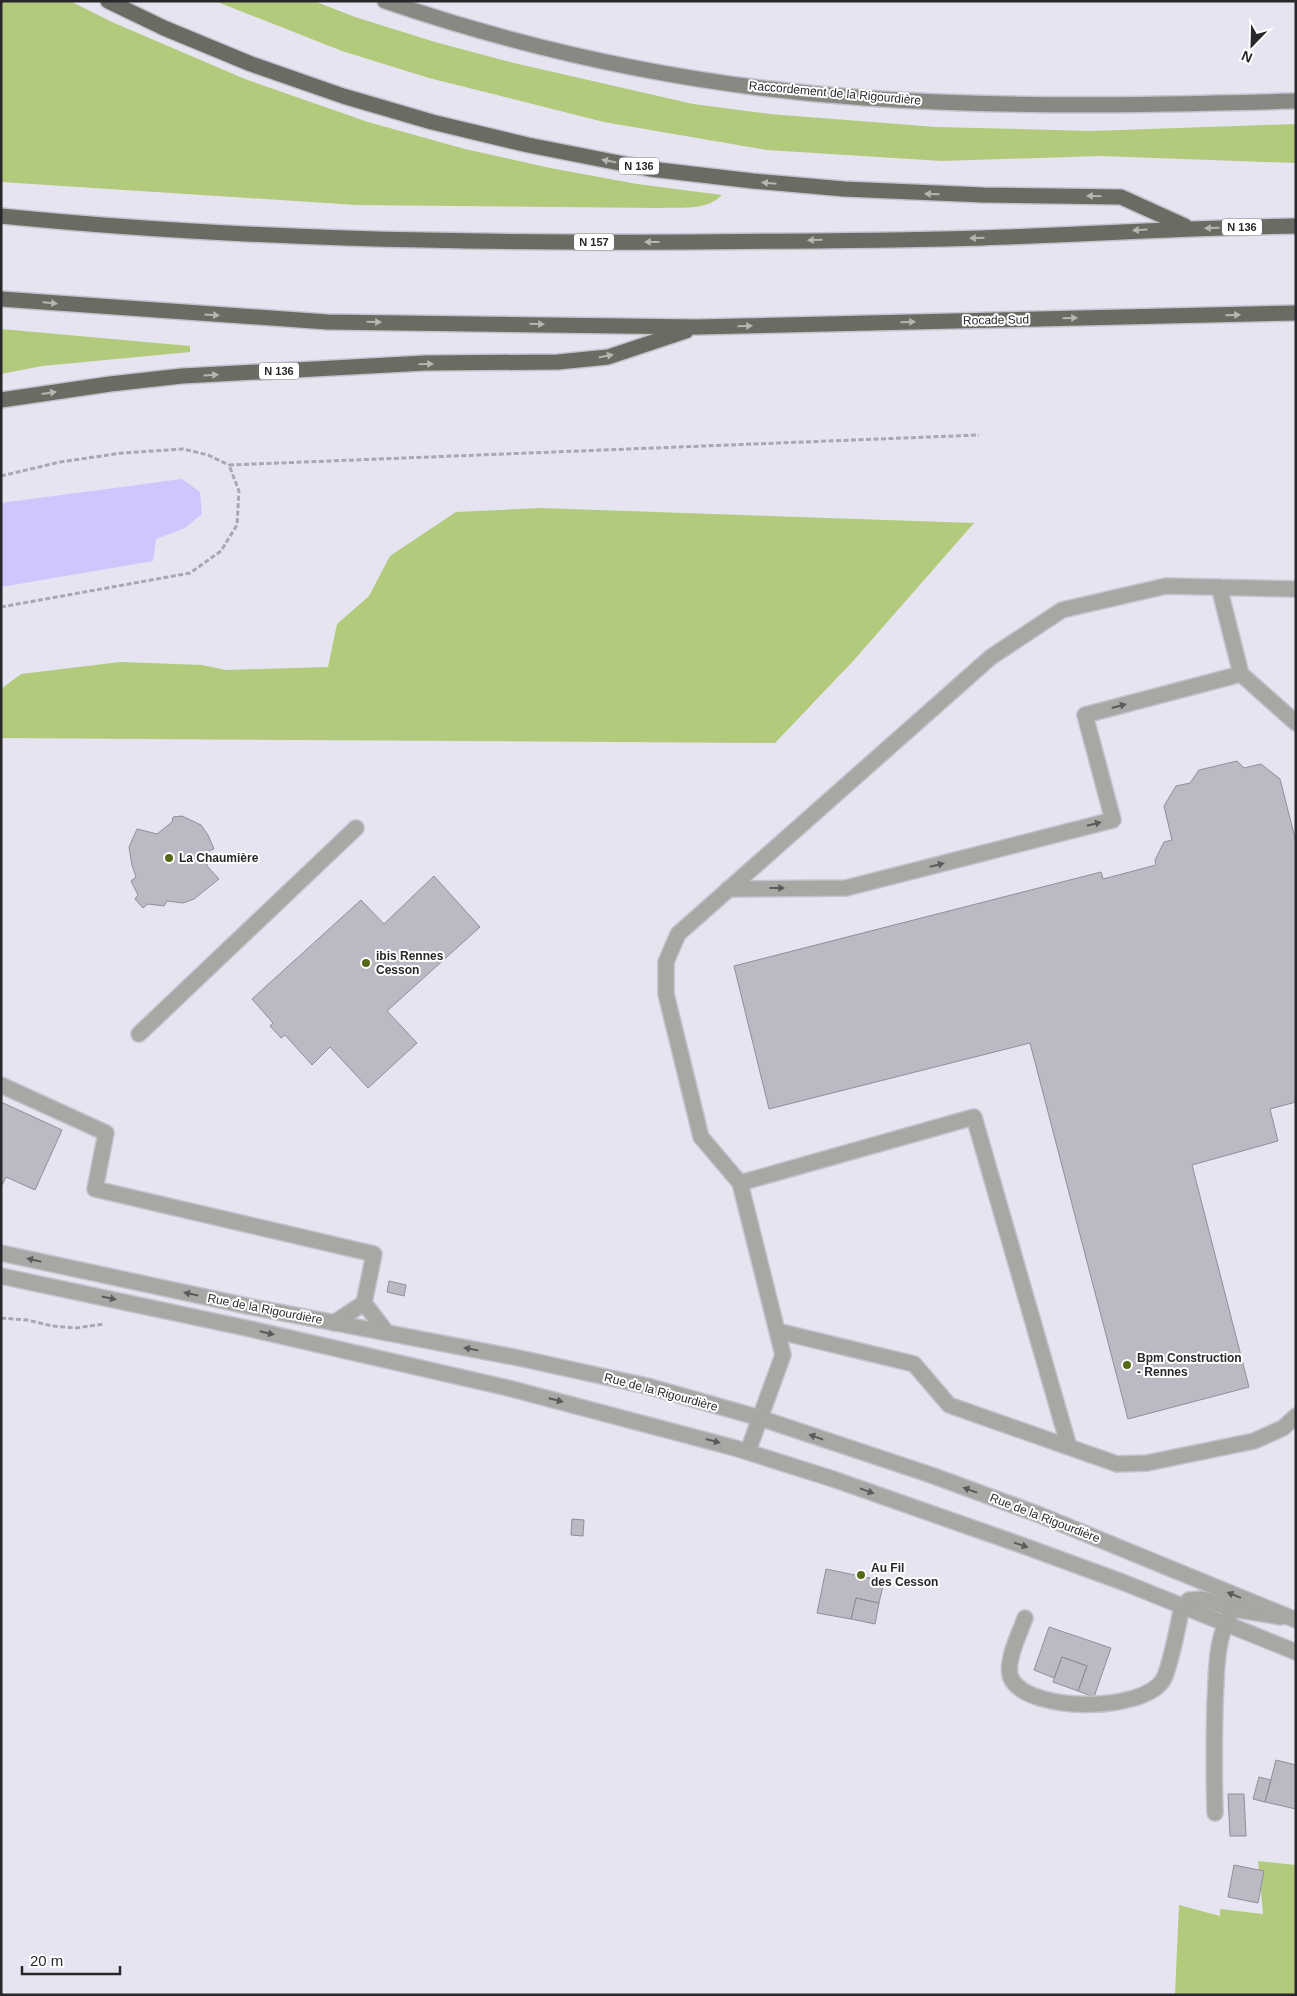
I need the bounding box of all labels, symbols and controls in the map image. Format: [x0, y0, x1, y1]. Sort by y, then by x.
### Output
north arrow [1227, 20, 1277, 70]
text: N [1239, 48, 1255, 66]
street label: Raccordement de la Rigourdière [748, 78, 922, 108]
one-way arrow [600, 156, 616, 164]
road number: N 136 [619, 158, 659, 175]
one-way arrow [761, 179, 777, 187]
one-way arrow [923, 189, 939, 197]
one-way arrow [1086, 192, 1102, 200]
road number: N 136 [1222, 218, 1262, 236]
one-way arrow [1204, 224, 1220, 232]
one-way arrow [1131, 227, 1147, 235]
road number: N 157 [574, 233, 614, 250]
one-way arrow [969, 234, 985, 242]
one-way arrow [806, 236, 822, 244]
one-way arrow [644, 238, 660, 246]
one-way arrow [42, 300, 58, 308]
one-way arrow [1225, 310, 1241, 318]
one-way arrow [204, 311, 220, 319]
street label: Rocade Sud [963, 312, 1029, 328]
one-way arrow [1063, 314, 1079, 322]
one-way arrow [366, 318, 382, 326]
one-way arrow [900, 318, 916, 326]
one-way arrow [529, 320, 545, 328]
one-way arrow [738, 322, 754, 330]
one-way arrow [599, 352, 614, 360]
one-way arrow [418, 359, 434, 367]
road number: N 136 [259, 362, 299, 380]
one-way arrow [203, 370, 219, 378]
one-way arrow [42, 388, 58, 396]
one-way arrow [1111, 702, 1126, 710]
one-way arrow [1087, 820, 1102, 828]
place label: La Chaumière [179, 851, 259, 865]
marker: La Chaumière [163, 852, 175, 864]
one-way arrow [929, 860, 944, 868]
one-way arrow [769, 884, 785, 892]
place label: ibis Rennes Cesson [376, 949, 444, 977]
marker: ibis Rennes Cesson [360, 957, 372, 969]
one-way arrow [26, 1256, 41, 1264]
one-way arrow [183, 1290, 199, 1298]
street label: Rue de la Rigourdière [206, 1291, 324, 1327]
one-way arrow [101, 1295, 117, 1303]
one-way arrow [260, 1329, 275, 1337]
one-way arrow [463, 1344, 479, 1352]
place label: Bpm Construction - Rennes [1137, 1351, 1242, 1379]
marker: Bpm Construction - Rennes [1121, 1359, 1133, 1371]
street label: Rue de la Rigourdière [603, 1370, 719, 1414]
one-way arrow [548, 1396, 563, 1404]
one-way arrow [808, 1433, 823, 1441]
one-way arrow [705, 1438, 720, 1446]
one-way arrow [962, 1486, 977, 1493]
one-way arrow [860, 1488, 875, 1495]
street label: Rue de la Rigourdière [988, 1491, 1102, 1546]
one-way arrow [1013, 1542, 1028, 1549]
place label: Au Fil des Cesson [871, 1561, 938, 1589]
marker: Au Fil des Cesson [855, 1569, 867, 1581]
one-way arrow [1227, 1590, 1242, 1598]
scale bar [22, 1944, 120, 1976]
text: 20 m [30, 1952, 63, 1969]

